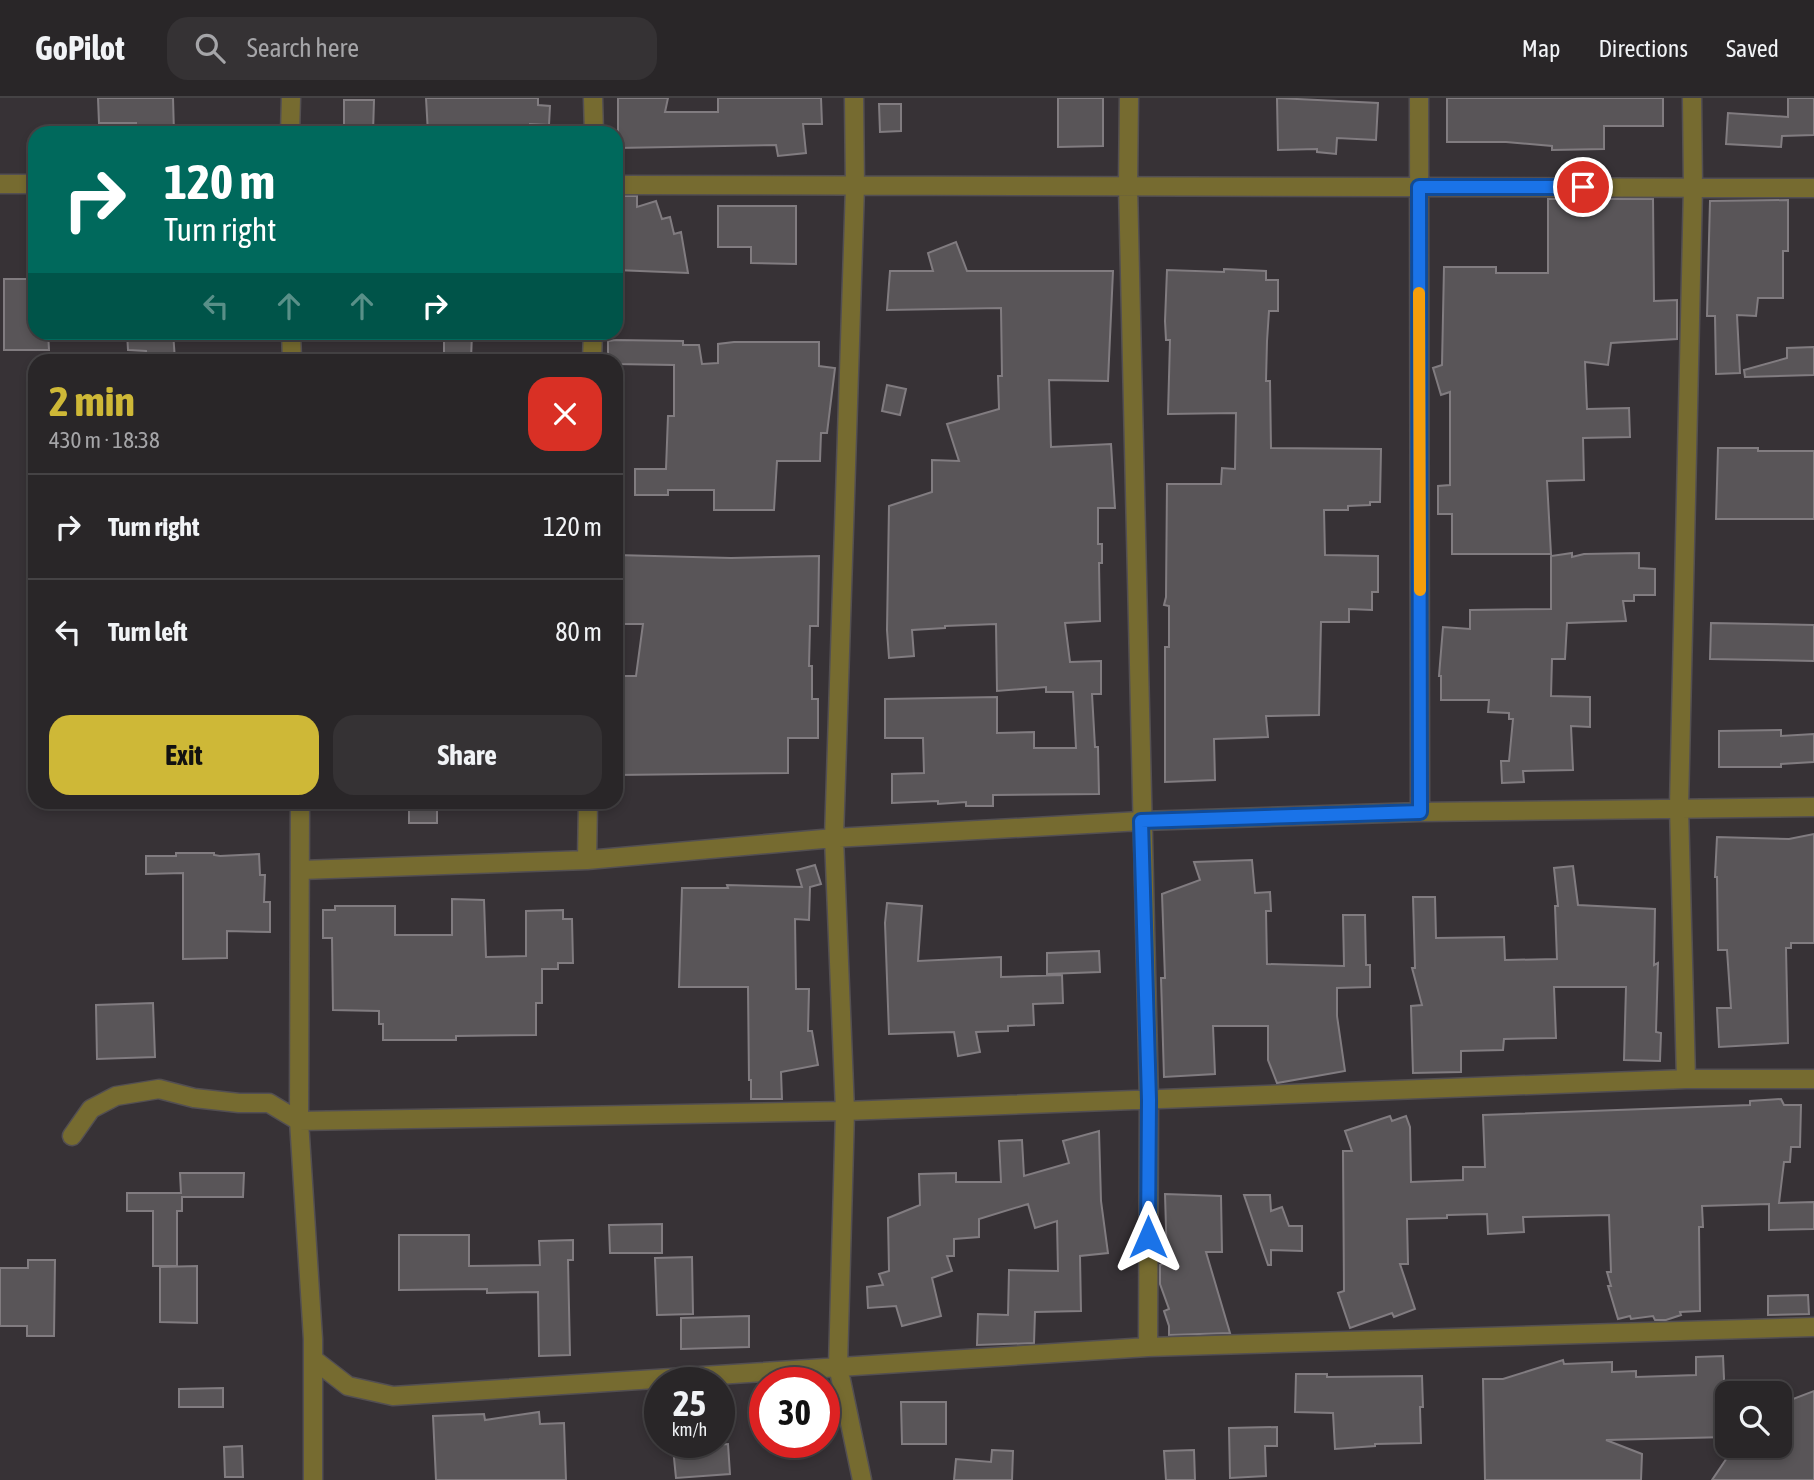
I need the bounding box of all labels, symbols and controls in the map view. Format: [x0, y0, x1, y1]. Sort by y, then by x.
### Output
search box [167, 17, 657, 80]
text: GoPilot [35, 29, 125, 67]
icon: search [191, 29, 229, 67]
text: Search here [247, 33, 359, 63]
text: Map [1522, 35, 1560, 62]
text: Directions [1598, 35, 1688, 62]
text: Saved [1726, 35, 1779, 62]
text: 120 m [164, 153, 275, 209]
icon: right [49, 154, 140, 245]
pin [1553, 157, 1613, 217]
icon: arrive [1564, 168, 1602, 206]
text: Turn right [164, 211, 277, 248]
icon: left [197, 287, 235, 325]
icon: ahead [270, 287, 308, 325]
icon: ahead [343, 287, 381, 325]
icon: right [416, 287, 454, 325]
text: 2 min [49, 377, 135, 425]
button: close [528, 377, 602, 451]
text: 430 m · 18:38 [49, 427, 160, 453]
icon: right [49, 508, 87, 546]
text: Turn right [108, 512, 199, 542]
text: 120 m [543, 512, 602, 542]
icon: left [49, 613, 87, 651]
text: Turn left [108, 617, 188, 647]
text: 80 m [555, 617, 602, 647]
button: Exit [49, 715, 319, 795]
button: Share [333, 715, 602, 795]
position arrow [1111, 1200, 1185, 1274]
speed limit sign: 30 [749, 1367, 840, 1458]
map controls [1715, 1381, 1792, 1458]
button: search [1715, 1381, 1792, 1458]
text: 25 [673, 1383, 706, 1423]
text: km/h [672, 1419, 707, 1440]

